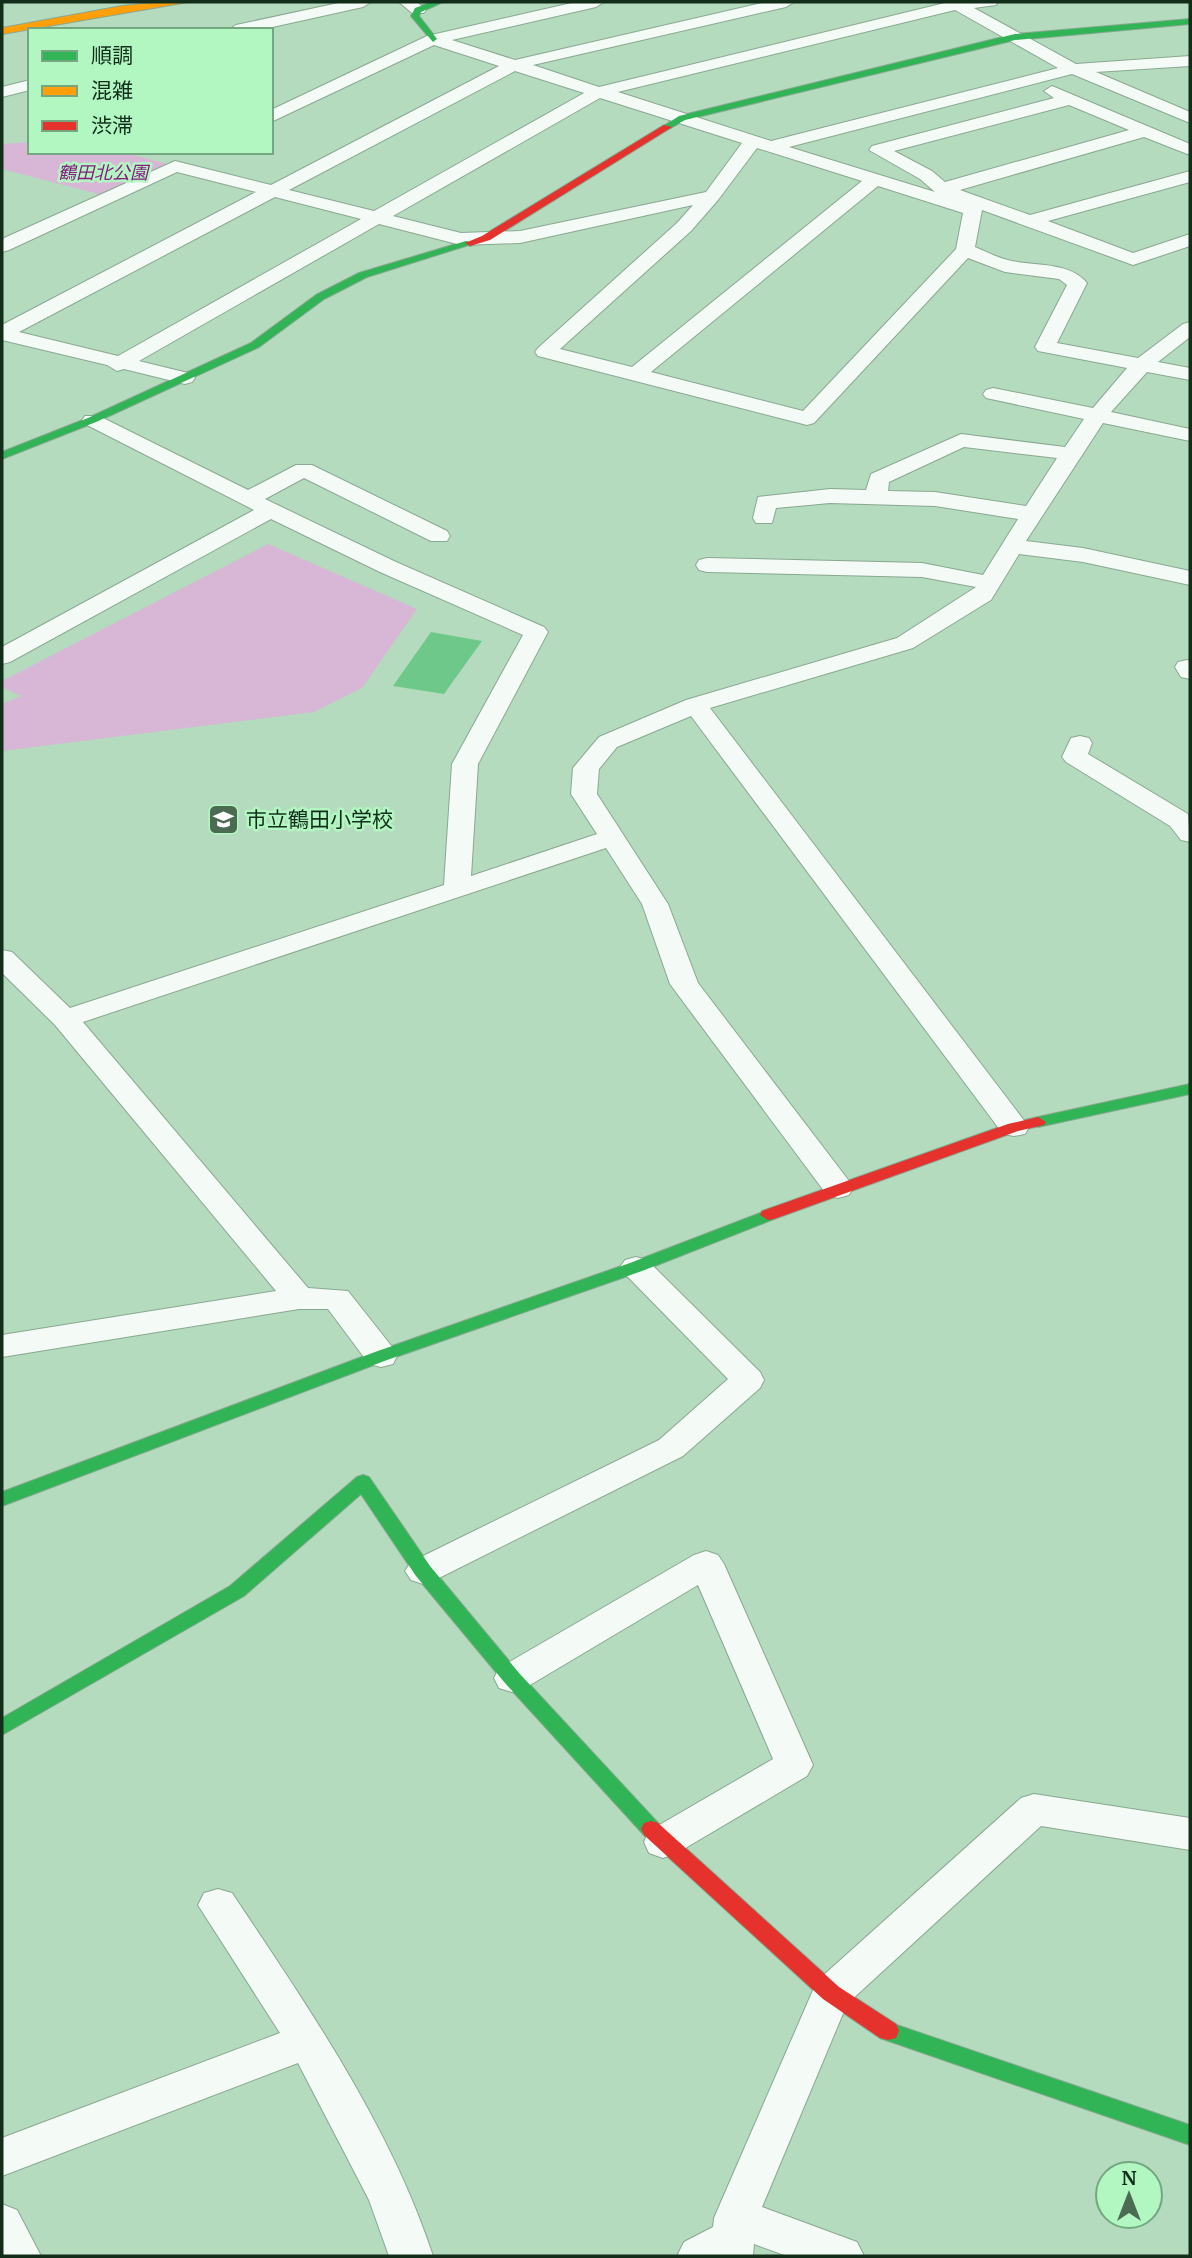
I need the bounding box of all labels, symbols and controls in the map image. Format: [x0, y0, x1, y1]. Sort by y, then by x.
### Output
legend [28, 28, 273, 154]
text: 順調 [91, 42, 133, 69]
text: 混雑 [91, 77, 133, 104]
text: 渋滞 [91, 112, 133, 139]
park label: 鶴田北公園 [58, 161, 151, 184]
school or university icon: 市立鶴田小学校 [206, 803, 240, 837]
place label: 市立鶴田小学校 [246, 806, 393, 833]
north arrow [1094, 2160, 1164, 2230]
text: N [1121, 2166, 1137, 2190]

